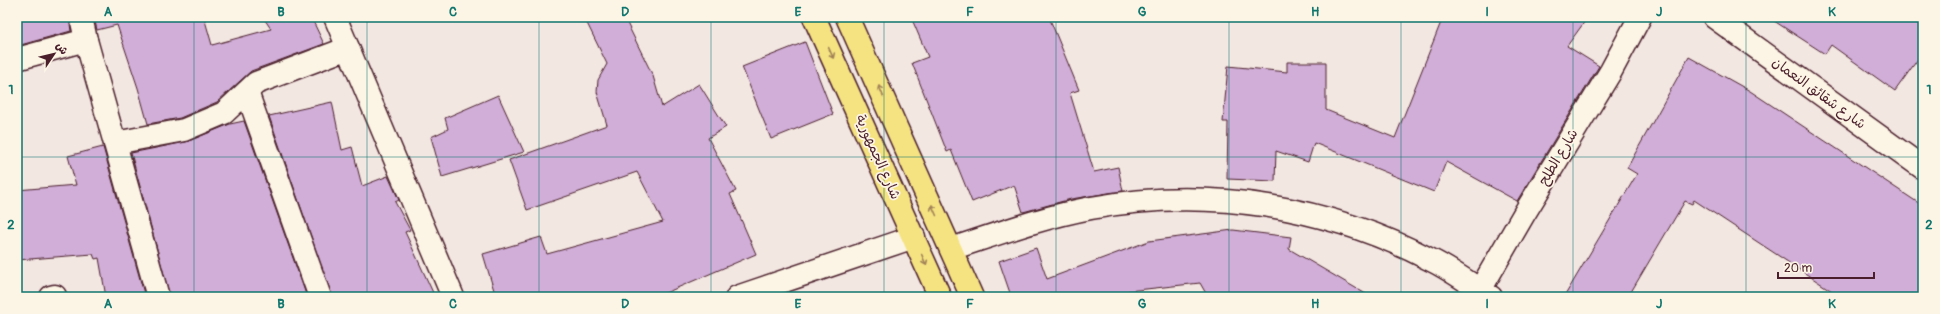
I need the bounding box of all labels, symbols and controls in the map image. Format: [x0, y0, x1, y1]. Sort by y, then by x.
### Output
text: A [104, 4, 113, 20]
text: B [277, 4, 285, 20]
text: C [449, 4, 457, 20]
text: D [621, 4, 629, 20]
text: E [795, 4, 802, 20]
text: F [966, 4, 974, 20]
text: G [1138, 4, 1147, 20]
text: H [1311, 4, 1319, 20]
text: I [1485, 4, 1489, 20]
text: J [1656, 4, 1662, 20]
text: K [1828, 4, 1836, 20]
north arrow [34, 34, 74, 74]
text: ش [53, 40, 71, 57]
one-way arrow [827, 46, 835, 58]
street label: شارع شقائق النعمان [1768, 53, 1869, 133]
text: 1 [8, 82, 14, 98]
text: 1 [1926, 82, 1932, 98]
one-way arrow [876, 86, 884, 98]
street label: شارع الجمهورية [851, 112, 904, 202]
street label: شارع الطلح [1535, 126, 1582, 189]
one-way arrow [930, 204, 937, 216]
text: 2 [7, 217, 15, 233]
text: 2 [1925, 217, 1933, 233]
one-way arrow [921, 254, 928, 266]
scale bar [1778, 254, 1874, 280]
text: 20 m [1784, 261, 1813, 276]
text: A [104, 296, 113, 312]
text: B [277, 296, 285, 312]
text: C [449, 296, 457, 312]
text: D [621, 296, 629, 312]
text: E [795, 296, 802, 312]
text: F [966, 296, 974, 312]
text: G [1138, 296, 1147, 312]
text: H [1311, 296, 1319, 312]
text: I [1485, 296, 1489, 312]
text: J [1656, 296, 1662, 312]
text: K [1828, 296, 1836, 312]

